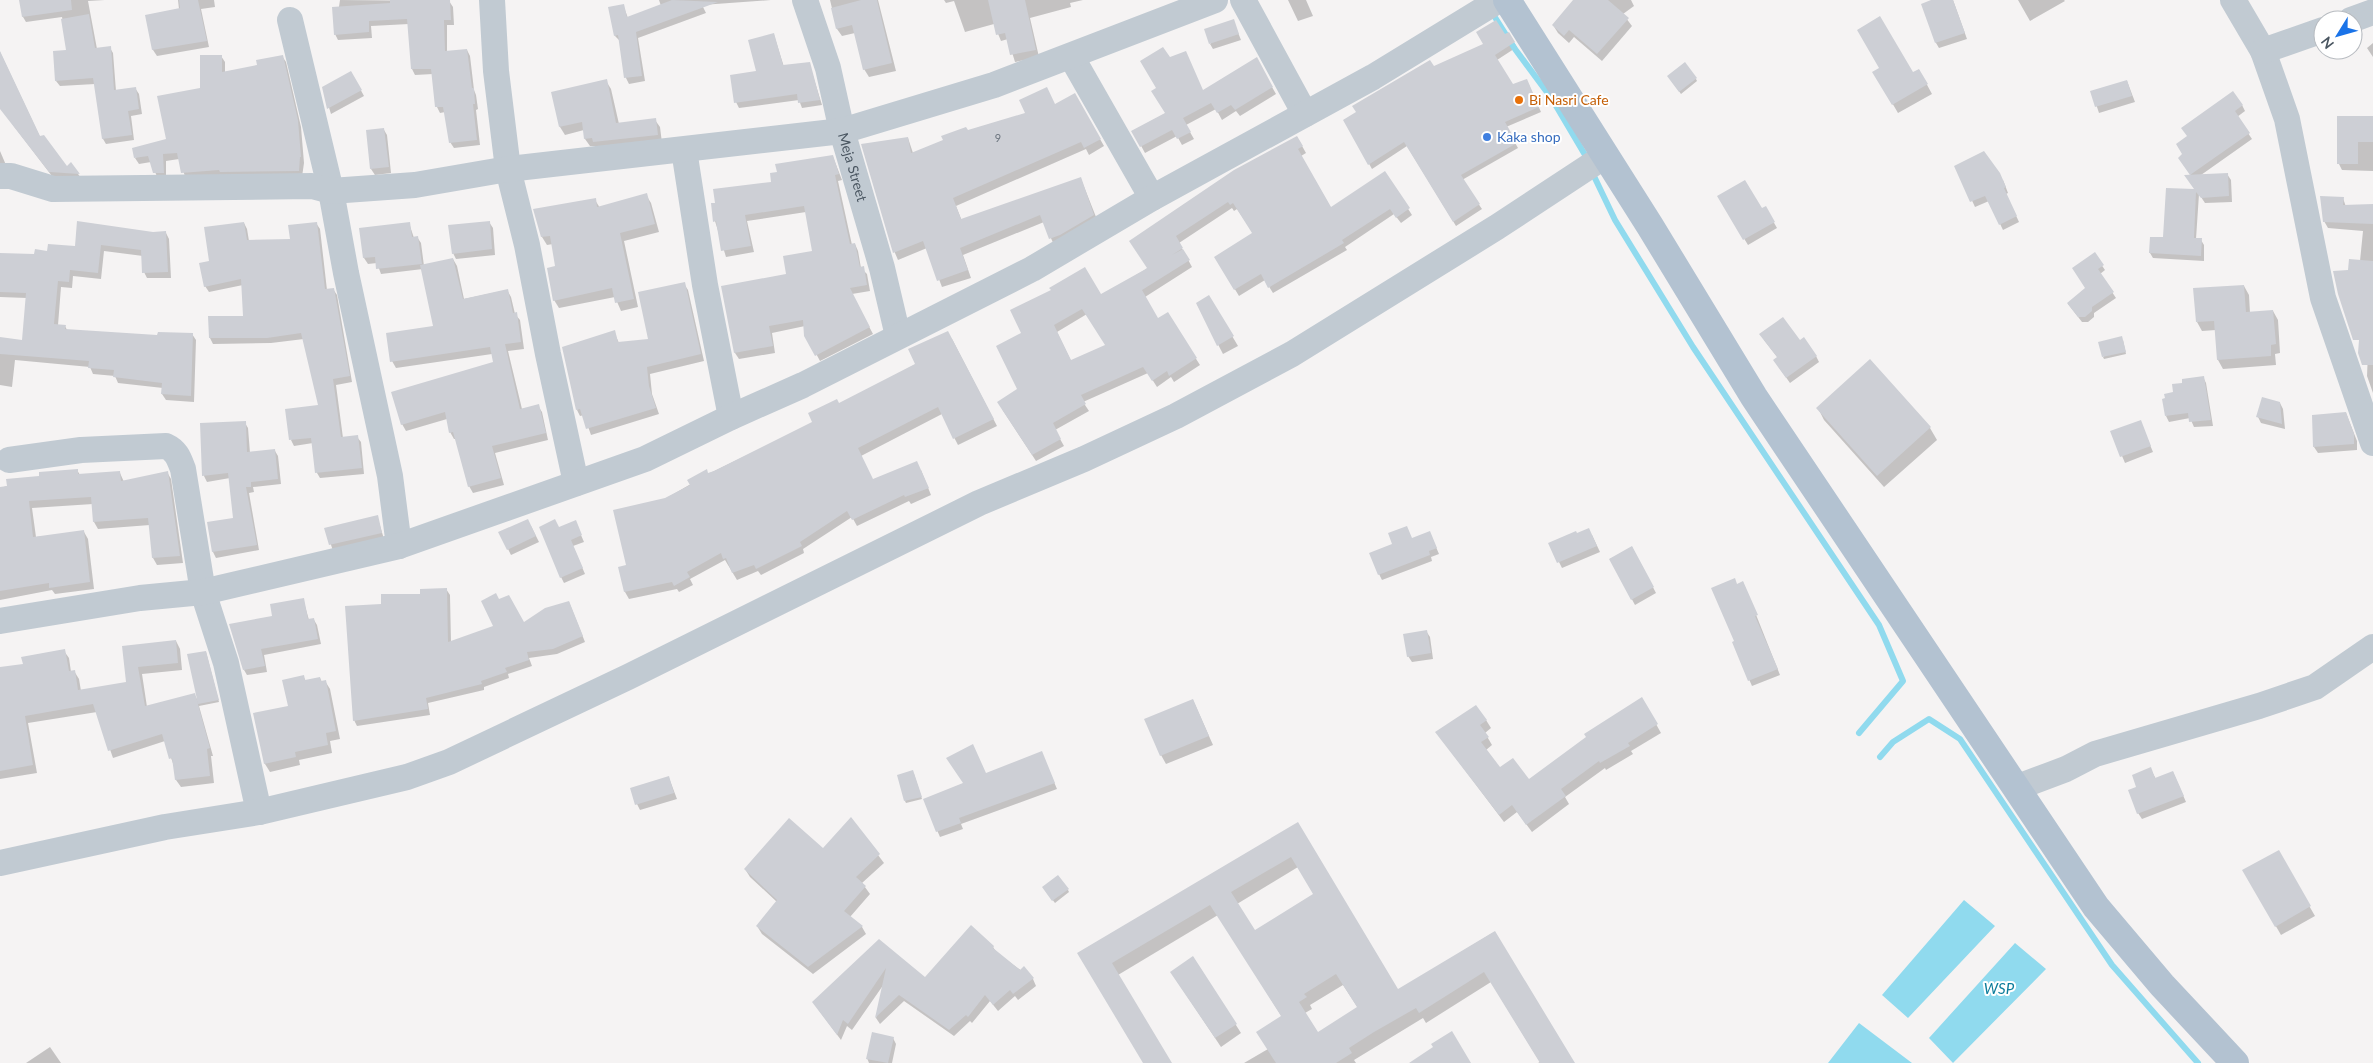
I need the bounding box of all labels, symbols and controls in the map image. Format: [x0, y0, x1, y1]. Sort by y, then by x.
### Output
north arrow [2313, 10, 2363, 60]
text: N [2317, 34, 2337, 53]
place label: Bi Nasri Cafe [1529, 91, 1609, 108]
marker: Bi Nasri Cafe [1513, 94, 1525, 106]
place label: Kaka shop [1497, 128, 1561, 145]
street label: Meja Street [835, 131, 871, 204]
house number: 9 [995, 131, 1001, 144]
marker: Kaka shop [1481, 131, 1493, 143]
water label: WSP [1984, 979, 2015, 997]

